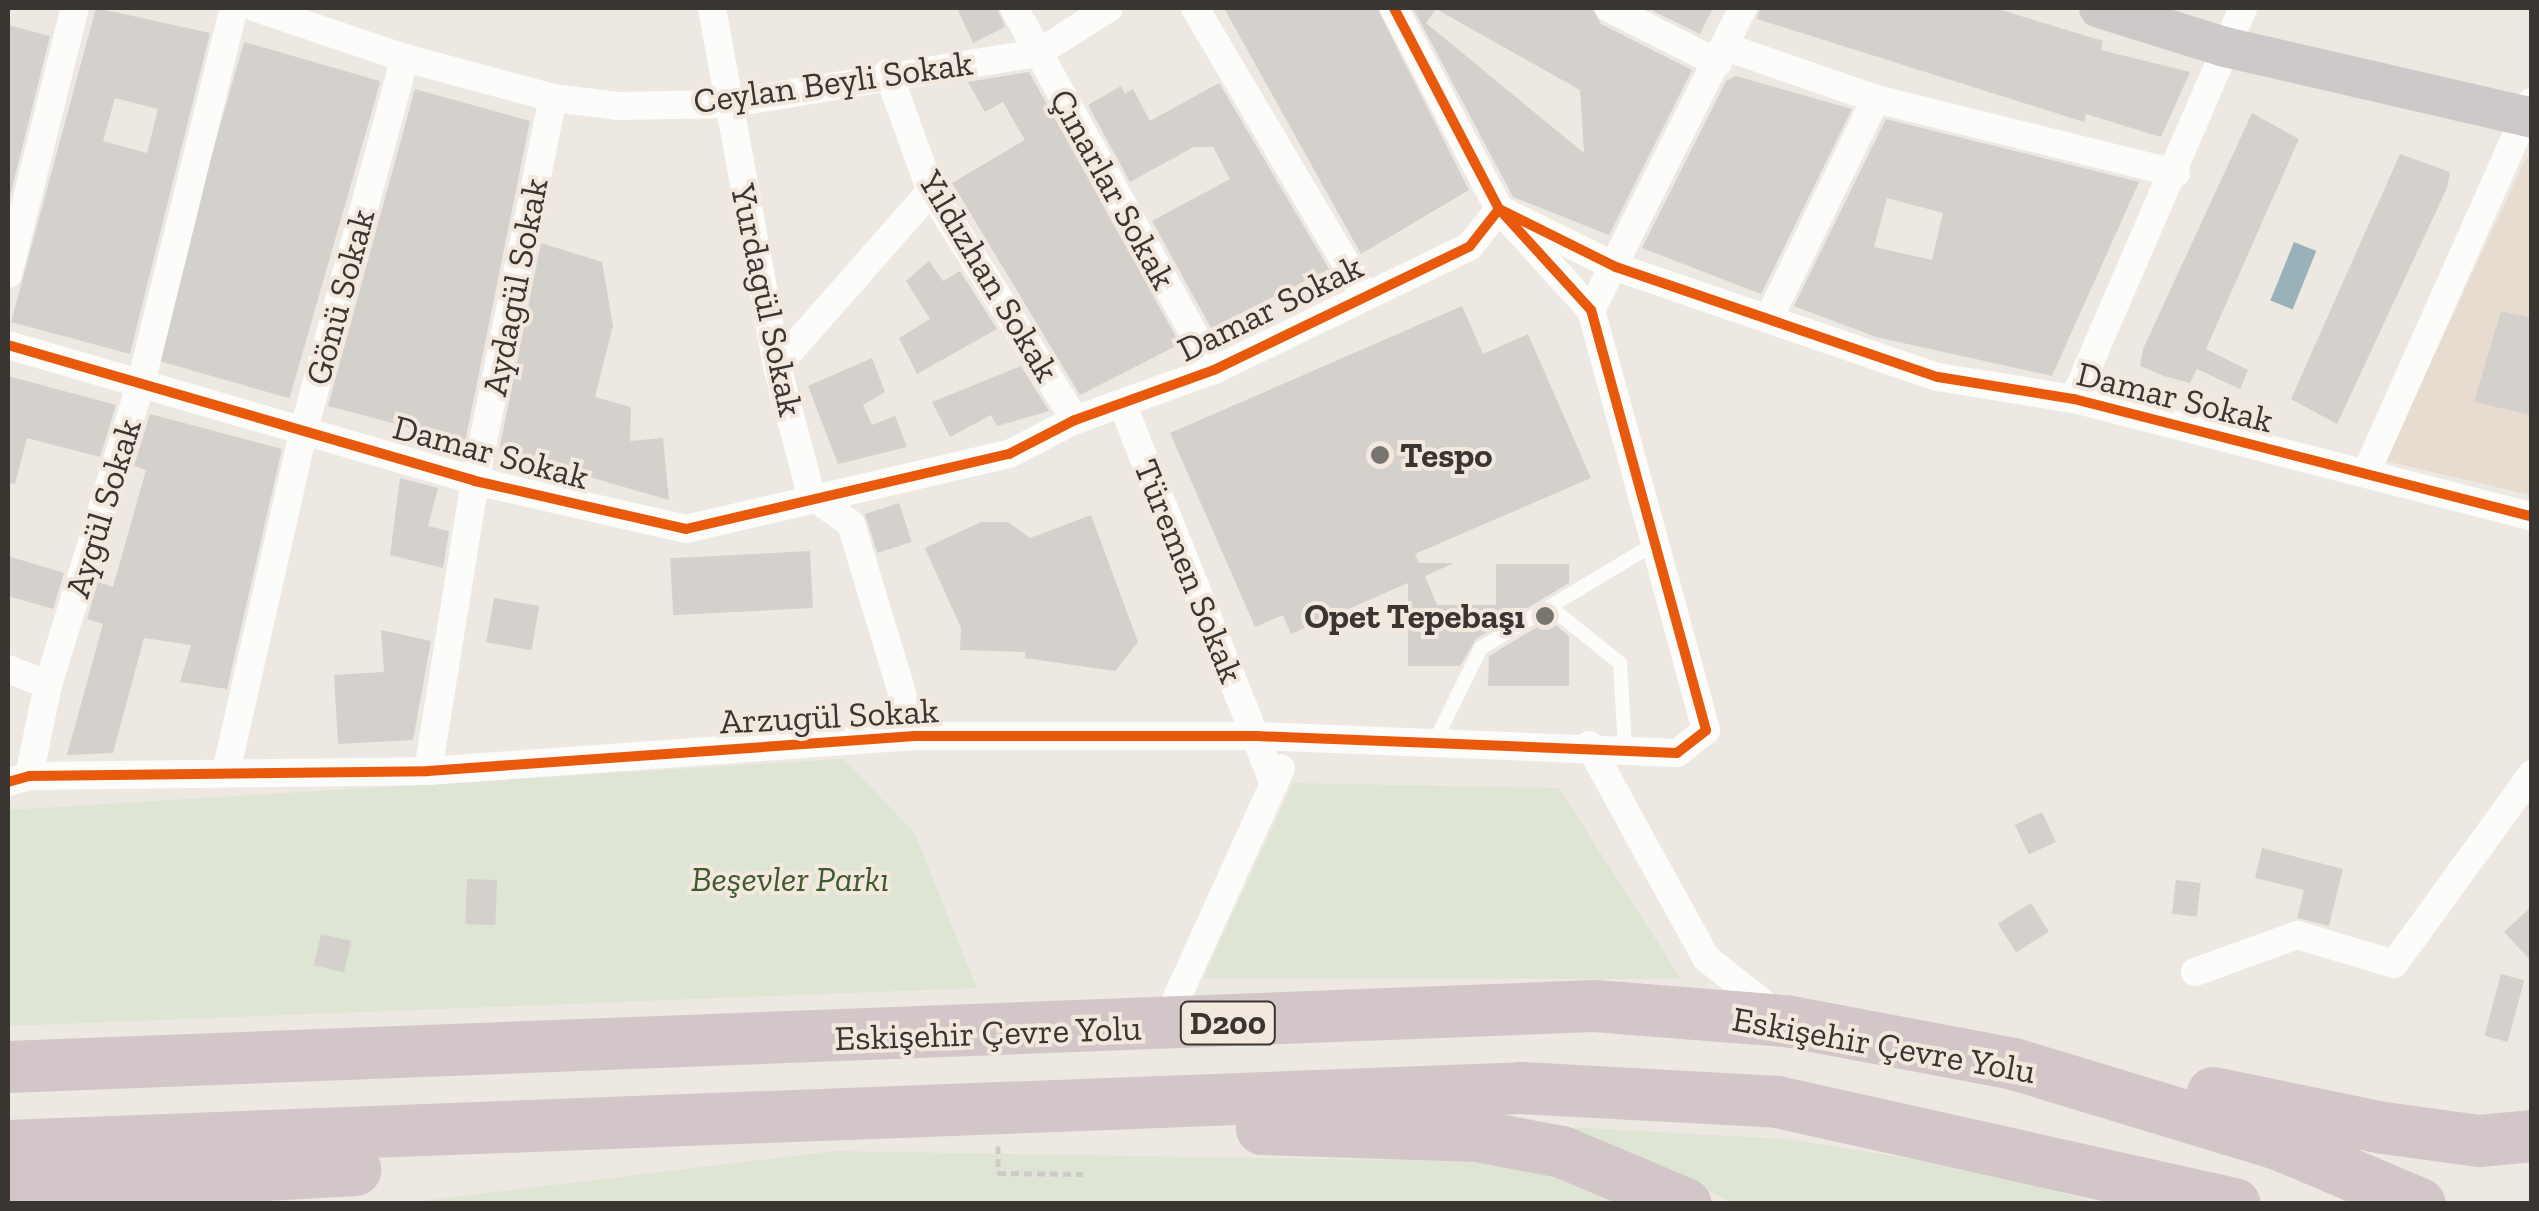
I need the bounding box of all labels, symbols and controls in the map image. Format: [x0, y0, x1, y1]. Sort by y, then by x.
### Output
street label: Ceylan Beyli Sokak [691, 42, 975, 122]
street label: Çınarlar Sokak [1041, 81, 1185, 297]
street label: Yıldızhan Sokak [910, 163, 1068, 389]
street label: Aydagül Sokak [473, 175, 557, 399]
street label: Yurdagül Sokak [722, 180, 812, 420]
street label: Gönü Sokak [296, 205, 384, 389]
street label: Damar Sokak [1170, 245, 1370, 371]
street label: Damar Sokak [2072, 352, 2278, 442]
street label: Damar Sokak [388, 406, 594, 498]
street label: Aygül Sokak [56, 414, 150, 602]
place label: Tespo [1400, 434, 1493, 476]
marker: Tespo [1369, 444, 1391, 466]
street label: Türemen Sokak [1125, 453, 1253, 689]
place label: Opet Tepebaşı [1304, 595, 1525, 637]
marker: Opet Tepebaşı [1534, 605, 1556, 627]
street label: Arzugül Sokak [718, 689, 940, 743]
park label: Beşevler Parkı [691, 858, 889, 900]
road number: D200 [1178, 996, 1278, 1050]
street label: Eskişehir Çevre Yolu [1728, 998, 2040, 1092]
street label: Eskişehir Çevre Yolu [833, 1007, 1143, 1059]

